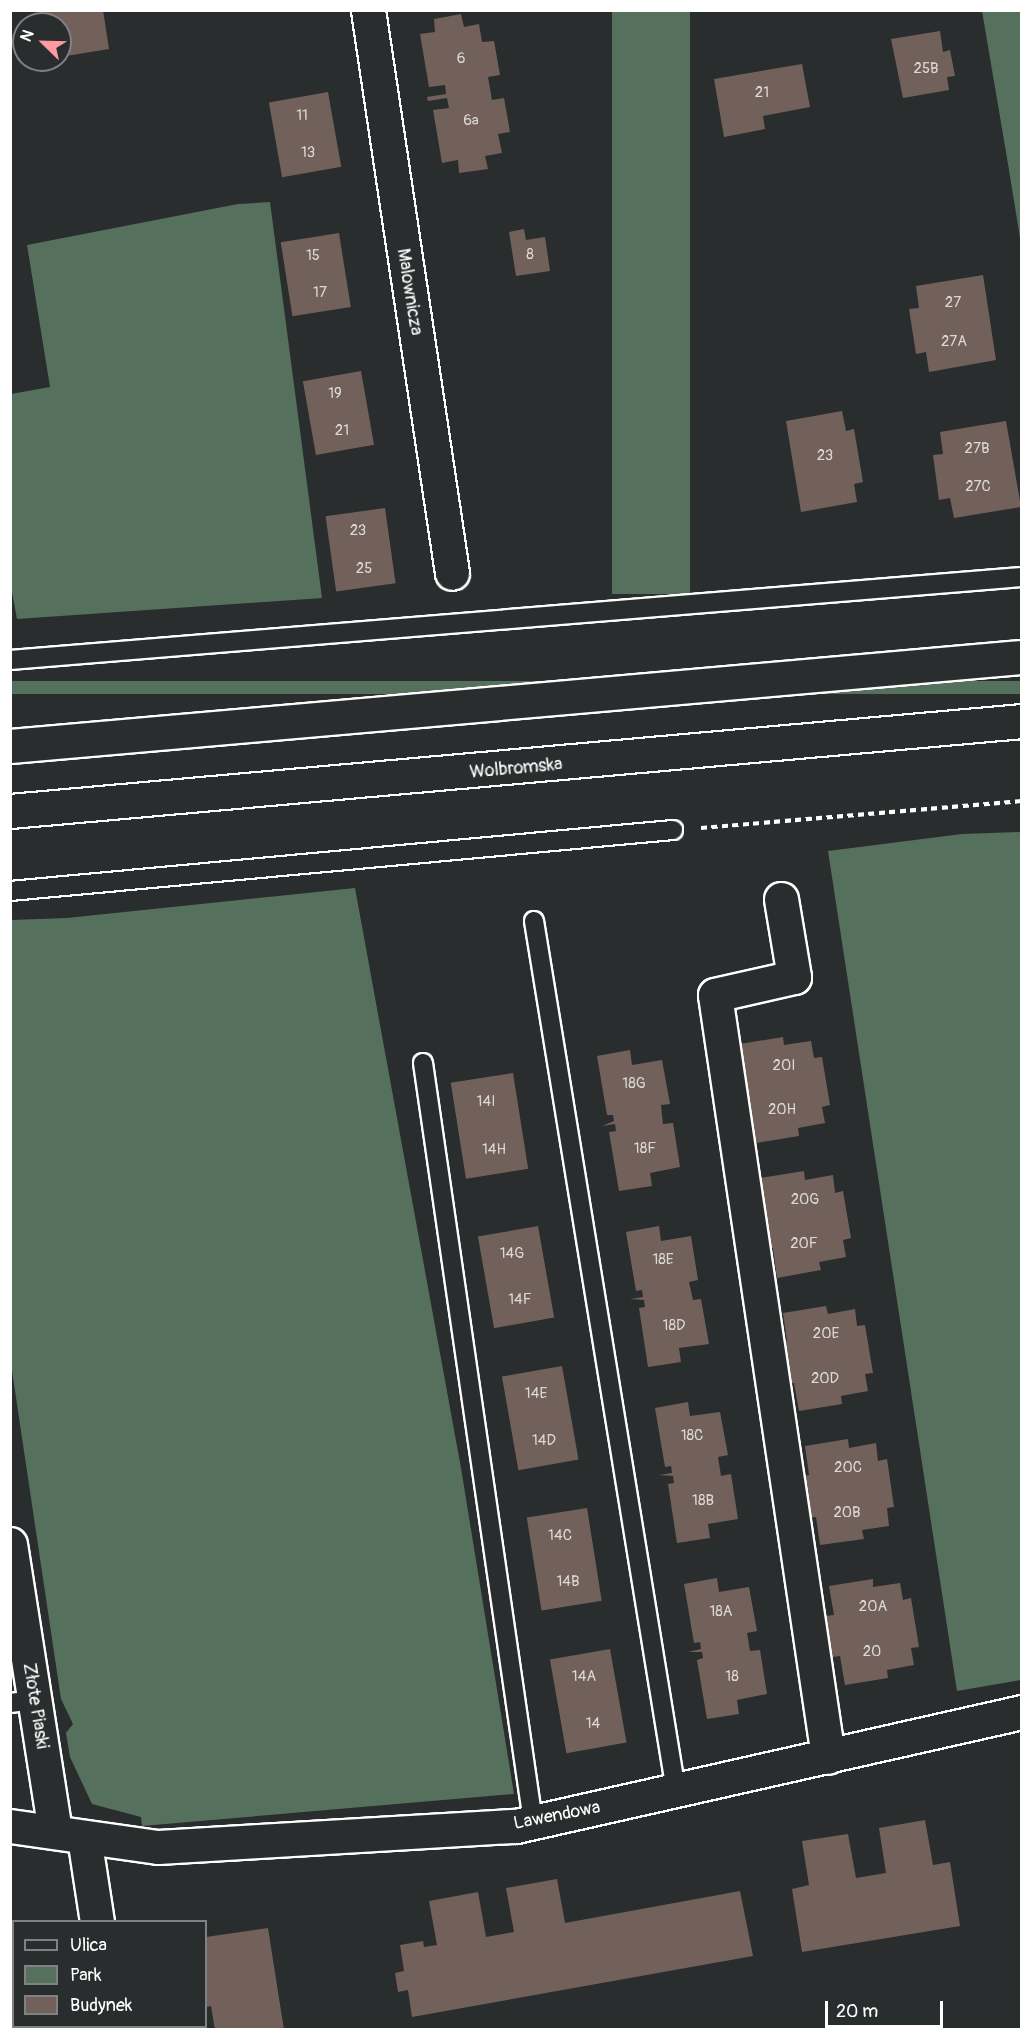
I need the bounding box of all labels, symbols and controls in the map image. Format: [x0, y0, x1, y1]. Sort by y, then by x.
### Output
north arrow [12, 12, 72, 72]
text: N [16, 27, 39, 45]
house number: 6 [457, 50, 465, 68]
house number: 25B [913, 60, 939, 78]
house number: 21 [755, 84, 769, 102]
house number: 11 [296, 107, 308, 125]
house number: 6a [463, 112, 479, 130]
house number: 13 [301, 144, 315, 162]
house number: 8 [526, 246, 534, 264]
house number: 15 [306, 247, 320, 265]
street label: Malownicza [391, 247, 427, 337]
house number: 17 [313, 284, 327, 302]
house number: 27 [945, 294, 961, 312]
house number: 27A [941, 333, 967, 351]
house number: 19 [328, 385, 342, 403]
house number: 21 [335, 422, 349, 440]
house number: 27B [965, 440, 989, 458]
house number: 23 [817, 447, 833, 465]
house number: 27C [965, 478, 991, 496]
house number: 23 [350, 522, 366, 540]
house number: 25 [356, 560, 372, 578]
street label: Wolbromska [469, 754, 563, 784]
house number: 20I [773, 1057, 795, 1075]
house number: 18G [622, 1075, 646, 1093]
house number: 14I [477, 1093, 495, 1111]
house number: 20H [768, 1101, 796, 1119]
house number: 18F [634, 1140, 656, 1158]
house number: 14H [482, 1141, 506, 1159]
house number: 20G [791, 1191, 819, 1209]
house number: 20F [790, 1235, 818, 1253]
house number: 14G [500, 1245, 524, 1263]
house number: 18E [652, 1251, 674, 1269]
house number: 14F [508, 1291, 532, 1309]
house number: 18D [663, 1317, 685, 1335]
house number: 20E [813, 1325, 839, 1343]
house number: 20D [811, 1370, 839, 1388]
house number: 14E [525, 1385, 547, 1403]
house number: 18C [681, 1427, 703, 1445]
house number: 14D [532, 1432, 556, 1450]
house number: 20C [834, 1459, 862, 1477]
house number: 18B [692, 1492, 714, 1510]
house number: 20B [833, 1504, 861, 1522]
house number: 14C [548, 1527, 572, 1545]
house number: 14B [556, 1573, 580, 1591]
house number: 20A [859, 1598, 887, 1616]
house number: 18A [709, 1603, 733, 1621]
house number: 20 [863, 1643, 881, 1661]
street label: Złote Piaski [18, 1662, 52, 1750]
house number: 14A [572, 1668, 596, 1686]
house number: 18 [725, 1668, 739, 1686]
house number: 14 [586, 1715, 600, 1733]
street label: Lawendowa [512, 1797, 602, 1835]
legend [12, 1920, 207, 2028]
text: Ulica [70, 1934, 107, 1957]
text: Park [70, 1964, 102, 1987]
scale bar [828, 1989, 946, 2027]
text: Budynek [70, 1994, 132, 2017]
text: 20 m [836, 2000, 878, 2023]

